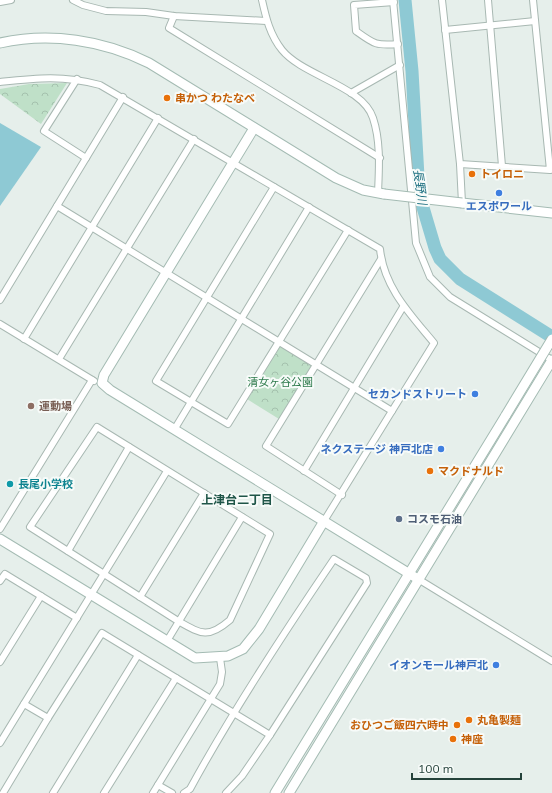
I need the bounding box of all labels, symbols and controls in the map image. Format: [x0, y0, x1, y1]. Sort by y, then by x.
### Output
place label: 串かつ わたなべ [175, 91, 255, 105]
marker: 串かつ わたなべ [162, 93, 172, 103]
place label: トイロニ [480, 167, 524, 181]
water label: 長野川 [411, 168, 431, 208]
marker: トイロニ [467, 169, 477, 179]
marker: エスポワール [494, 188, 504, 198]
place label: エスポワール [466, 199, 532, 213]
park label: 清女ヶ谷公園 [247, 375, 313, 389]
place label: セカンドストリート [368, 387, 467, 401]
marker: セカンドストリート [470, 389, 480, 399]
place label: 運動場 [39, 399, 72, 413]
marker: 運動場 [26, 401, 36, 411]
place label: ネクステージ 神戸北店 [321, 442, 433, 456]
marker: ネクステージ 神戸北店 [436, 444, 446, 454]
place label: マクドナルド [438, 464, 504, 478]
marker: マクドナルド [425, 466, 435, 476]
place label: 長尾小学校 [18, 477, 73, 491]
marker: 長尾小学校 [5, 479, 15, 489]
district label: 上津台二丁目 [201, 492, 273, 507]
place label: コスモ石油 [407, 512, 462, 526]
marker: コスモ石油 [394, 514, 404, 524]
place label: イオンモール神戸北 [389, 658, 488, 672]
marker: イオンモール神戸北 [491, 660, 501, 670]
place label: 丸亀製麺 [477, 713, 521, 727]
marker: 丸亀製麺 [464, 715, 474, 725]
place label: おひつご飯四六時中 [350, 718, 449, 732]
marker: おひつご飯四六時中 [452, 720, 462, 730]
place label: 神座 [461, 732, 483, 746]
marker: 神座 [448, 734, 458, 744]
scale bar [412, 755, 521, 781]
text: 100 m [418, 761, 453, 776]

